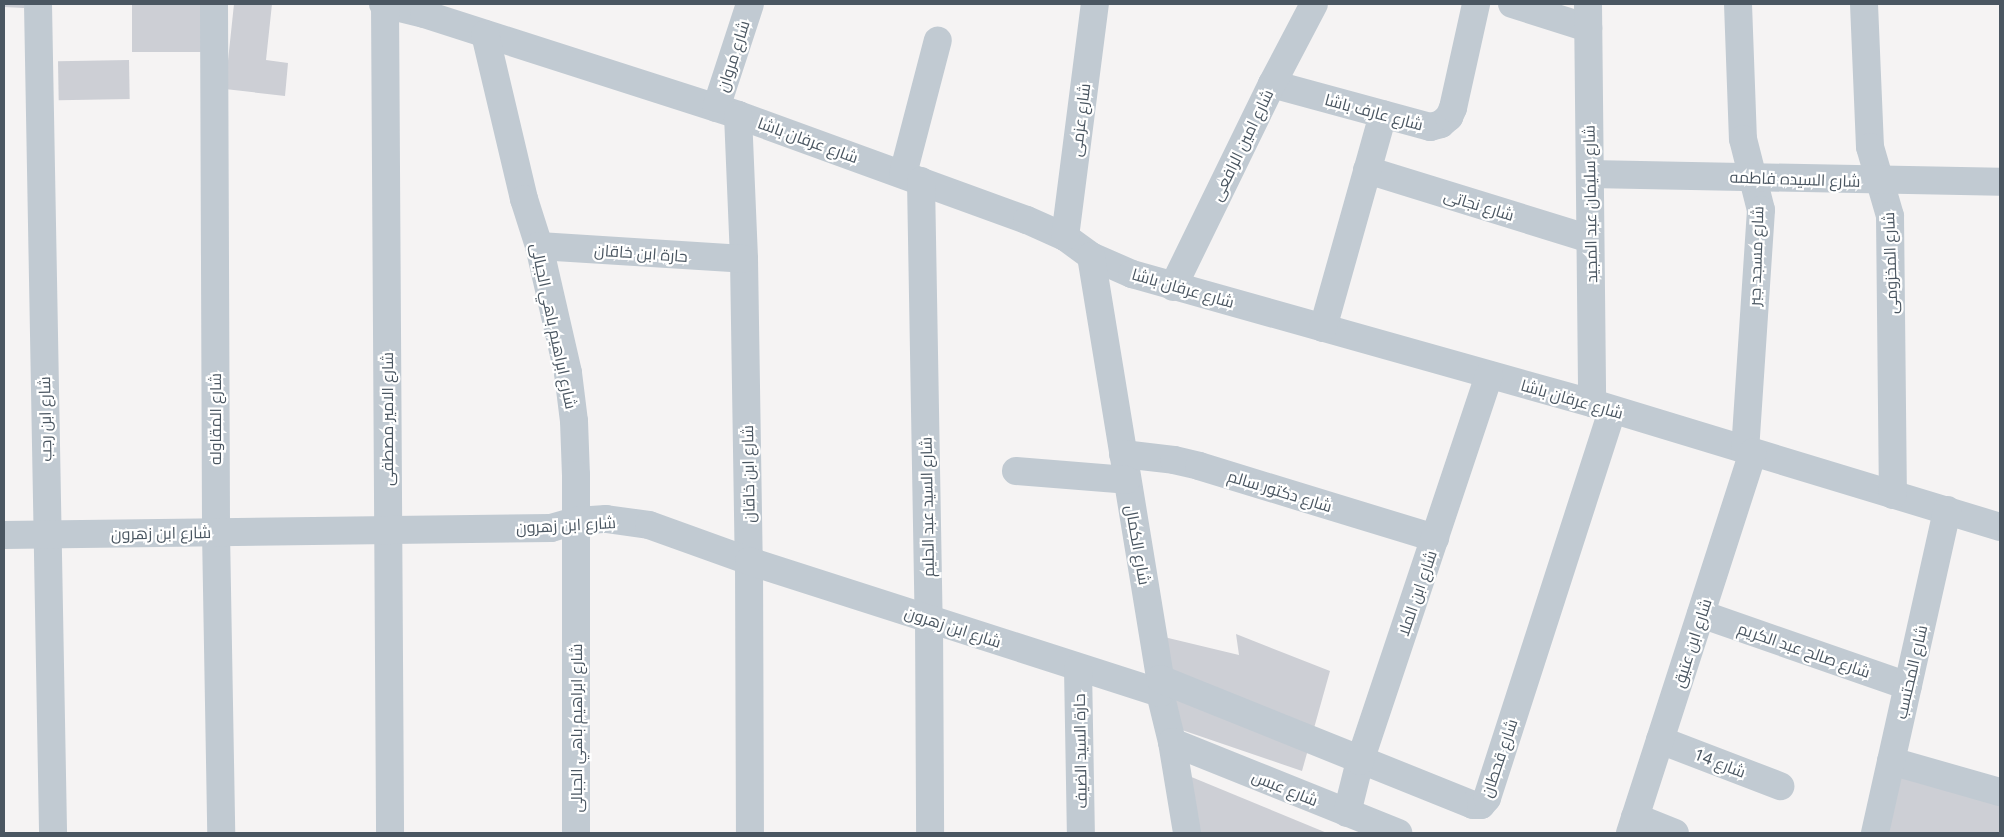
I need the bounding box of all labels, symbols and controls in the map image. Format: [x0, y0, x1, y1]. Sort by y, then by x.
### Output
street label: شارع مروان [712, 18, 754, 94]
street label: شارع عزمى [1066, 82, 1094, 158]
street label: شارع امين الرافعى [1207, 86, 1277, 204]
street label: شارع عارف باشا [1323, 90, 1425, 134]
street label: شارع عرفان باشا [755, 113, 861, 167]
street label: شارع سليمان عبد المجيد [1579, 125, 1601, 283]
street label: شارع السيده فاطمه [1729, 167, 1861, 191]
street label: شارع نجاتى [1442, 185, 1516, 225]
street label: شارع مسجد جبر [1745, 206, 1767, 306]
street label: شارع المخزومى [1879, 212, 1901, 314]
street label: حارة ابن خاقان [593, 240, 689, 266]
street label: شارع ابراهيم باهي الجبالى [527, 241, 581, 411]
street label: شارع عرفان باشا [1130, 264, 1236, 312]
street label: شارع الامير مصطفى [377, 352, 397, 486]
street label: شارع المقاوله [205, 373, 225, 465]
street label: شارع عرفان باشا [1519, 375, 1625, 423]
street label: شارع ابن رجب [35, 376, 55, 462]
street label: شارع ابن خاقان [738, 425, 758, 523]
street label: شارع السيد عبد الحليم [916, 437, 938, 577]
street label: شارع دكتور سالم [1226, 466, 1334, 516]
street label: شارع الكمال [1122, 504, 1154, 586]
street label: شارع ابن زهرون [515, 513, 617, 537]
street label: شارع ابن زهرون [111, 523, 211, 543]
street label: شارع ابن الملا [1393, 548, 1441, 638]
street label: شارع ابن عتيق [1669, 596, 1715, 690]
street label: شارع ابن زهرون [902, 602, 1004, 652]
street label: شارع صالح عبد الكريم [1735, 618, 1873, 682]
street label: شارع المحتسب [1891, 623, 1931, 721]
street label: شارع ابراهيم باهي الجبالى [566, 643, 586, 813]
street label: حارة السيد الضيف [1069, 693, 1091, 809]
street label: شارع قحطان [1477, 716, 1521, 800]
street label: شارع 14 [1692, 744, 1748, 782]
street label: شارع عبس [1249, 766, 1321, 810]

